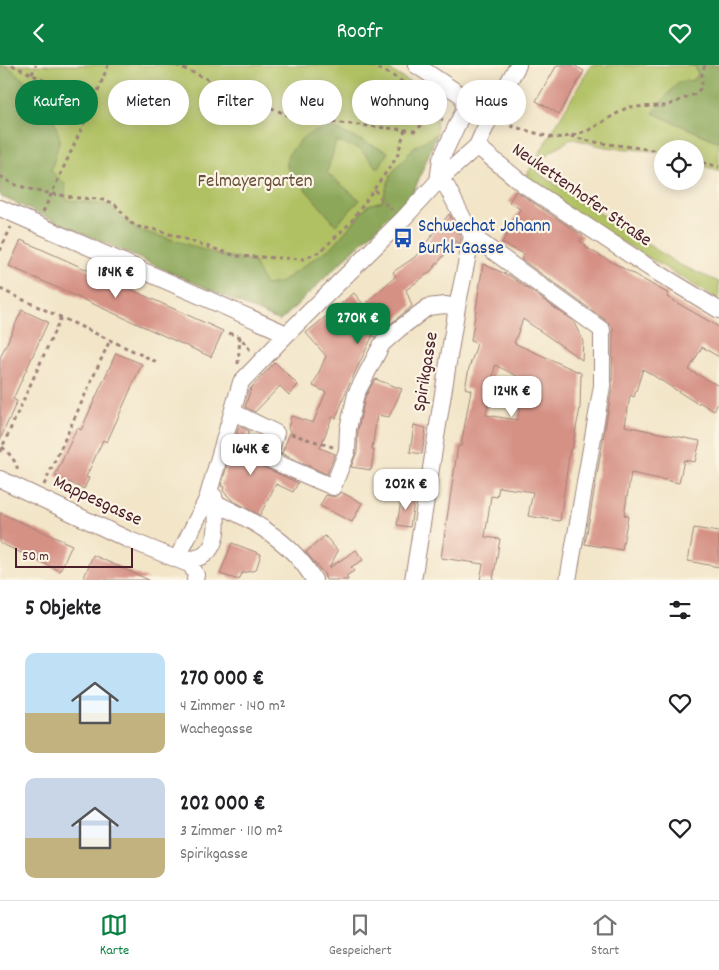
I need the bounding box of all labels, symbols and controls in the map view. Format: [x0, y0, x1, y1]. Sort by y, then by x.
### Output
text: Roofr [336, 17, 383, 48]
icon: back [25, 19, 53, 47]
icon: heart [666, 19, 694, 47]
chip: Kaufen [15, 80, 98, 125]
chip: Mieten [108, 80, 189, 125]
chip: Filter [199, 80, 272, 125]
chip: Neu [282, 80, 342, 125]
chip: Wohnung [352, 80, 447, 125]
chip: Haus [457, 80, 526, 125]
street label: Neukettenhofer Straße [505, 137, 657, 255]
map controls [654, 140, 704, 190]
button: locate [654, 140, 704, 190]
park label: Felmayergarten [198, 169, 312, 196]
place label: Schwechat Johann Burkl-Gasse [418, 214, 550, 263]
bus stop icon: Schwechat Johann Burkl-Gasse [392, 227, 414, 249]
pin: 184K € [75, 257, 157, 299]
text: 184K € [98, 261, 134, 284]
pin: 270K € [317, 303, 399, 345]
text: 270K € [337, 307, 379, 330]
street label: Spirikgasse [407, 330, 447, 414]
pin: 124K € [471, 375, 553, 418]
text: 124K € [493, 380, 531, 403]
pin: 164K € [210, 433, 292, 476]
text: 164K € [232, 438, 270, 461]
pin: 202K € [365, 469, 447, 511]
street label: Mappesgasse [48, 470, 146, 534]
text: 202K € [385, 473, 427, 496]
scale bar [15, 545, 132, 568]
text: 50 m [22, 547, 49, 567]
text: 5 Objekte [25, 595, 101, 625]
icon: filters [666, 596, 694, 624]
text: 270 000 € [180, 665, 264, 695]
icon: home [65, 673, 125, 733]
icon: heart [666, 689, 694, 717]
text: 4 Zimmer · 140 m² [180, 695, 286, 718]
text: Wachegasse [180, 718, 253, 741]
text: 202 000 € [180, 790, 265, 820]
icon: home [65, 798, 125, 858]
icon: heart [666, 814, 694, 842]
text: 3 Zimmer · 110 m² [180, 820, 283, 843]
text: Spirikgasse [180, 843, 248, 866]
tab: Karte [100, 911, 129, 961]
tab: Gespeichert [329, 911, 392, 961]
tab: Start [591, 911, 619, 961]

